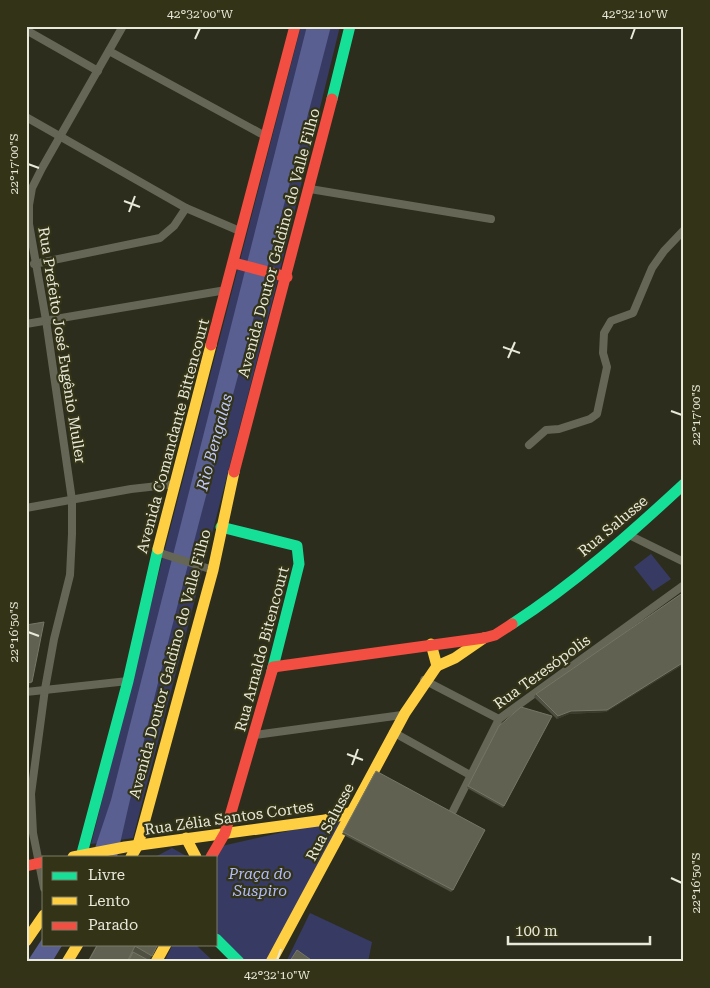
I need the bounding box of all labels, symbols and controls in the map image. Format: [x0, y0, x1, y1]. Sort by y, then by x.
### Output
text: 42°32'00"W [167, 7, 234, 21]
text: 42°32'10"W [602, 7, 669, 21]
street label: Avenida Doutor Galdino do Valle Filho [234, 106, 324, 380]
text: 22°17'00"S [7, 134, 21, 194]
street label: Rua Prefeito José Eugênio Muller [34, 226, 90, 464]
street label: Avenida Comandante Bittencourt [133, 316, 213, 555]
text: 22°17'00"S [689, 385, 703, 445]
water label: Rio Bengalas [192, 392, 236, 493]
street label: Rua Salusse [575, 492, 651, 560]
street label: Avenida Doutor Galdino do Valle Filho [125, 527, 215, 801]
street label: Rua Arnaldo Bitencourt [231, 564, 293, 734]
text: 22°16'50"S [7, 602, 21, 662]
street label: Rua Teresópolis [490, 631, 594, 713]
street label: Rua Salusse [302, 780, 358, 864]
street label: Rua Zélia Santos Cortes [143, 797, 315, 839]
text: 22°16'50"S [689, 853, 703, 913]
legend [42, 856, 218, 946]
park label: Praça do Suspiro [227, 865, 292, 900]
text: Livre [88, 866, 125, 884]
text: Lento [88, 892, 130, 910]
scale bar [508, 913, 650, 945]
text: Parado [88, 916, 138, 934]
text: 100 m [515, 922, 558, 940]
text: 42°32'10"W [244, 968, 311, 982]

